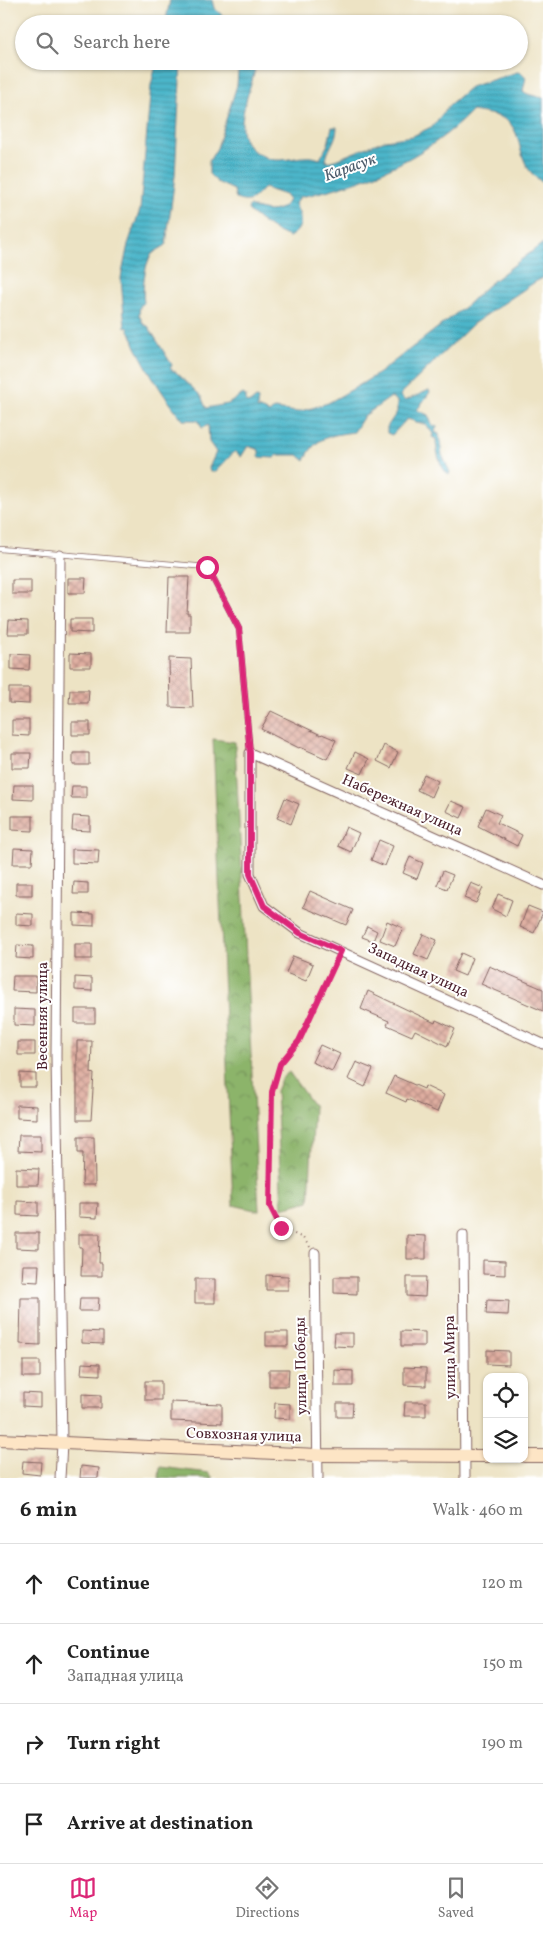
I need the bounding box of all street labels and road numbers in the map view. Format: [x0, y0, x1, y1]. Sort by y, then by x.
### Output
street label: Набережная улица [338, 770, 466, 842]
street label: Западная улица [364, 938, 472, 1004]
street label: Весенняя улица [33, 962, 54, 1070]
street label: улица Мира [440, 1315, 462, 1399]
street label: улица Победы [291, 1316, 313, 1415]
street label: Совхозная улица [186, 1423, 302, 1449]

